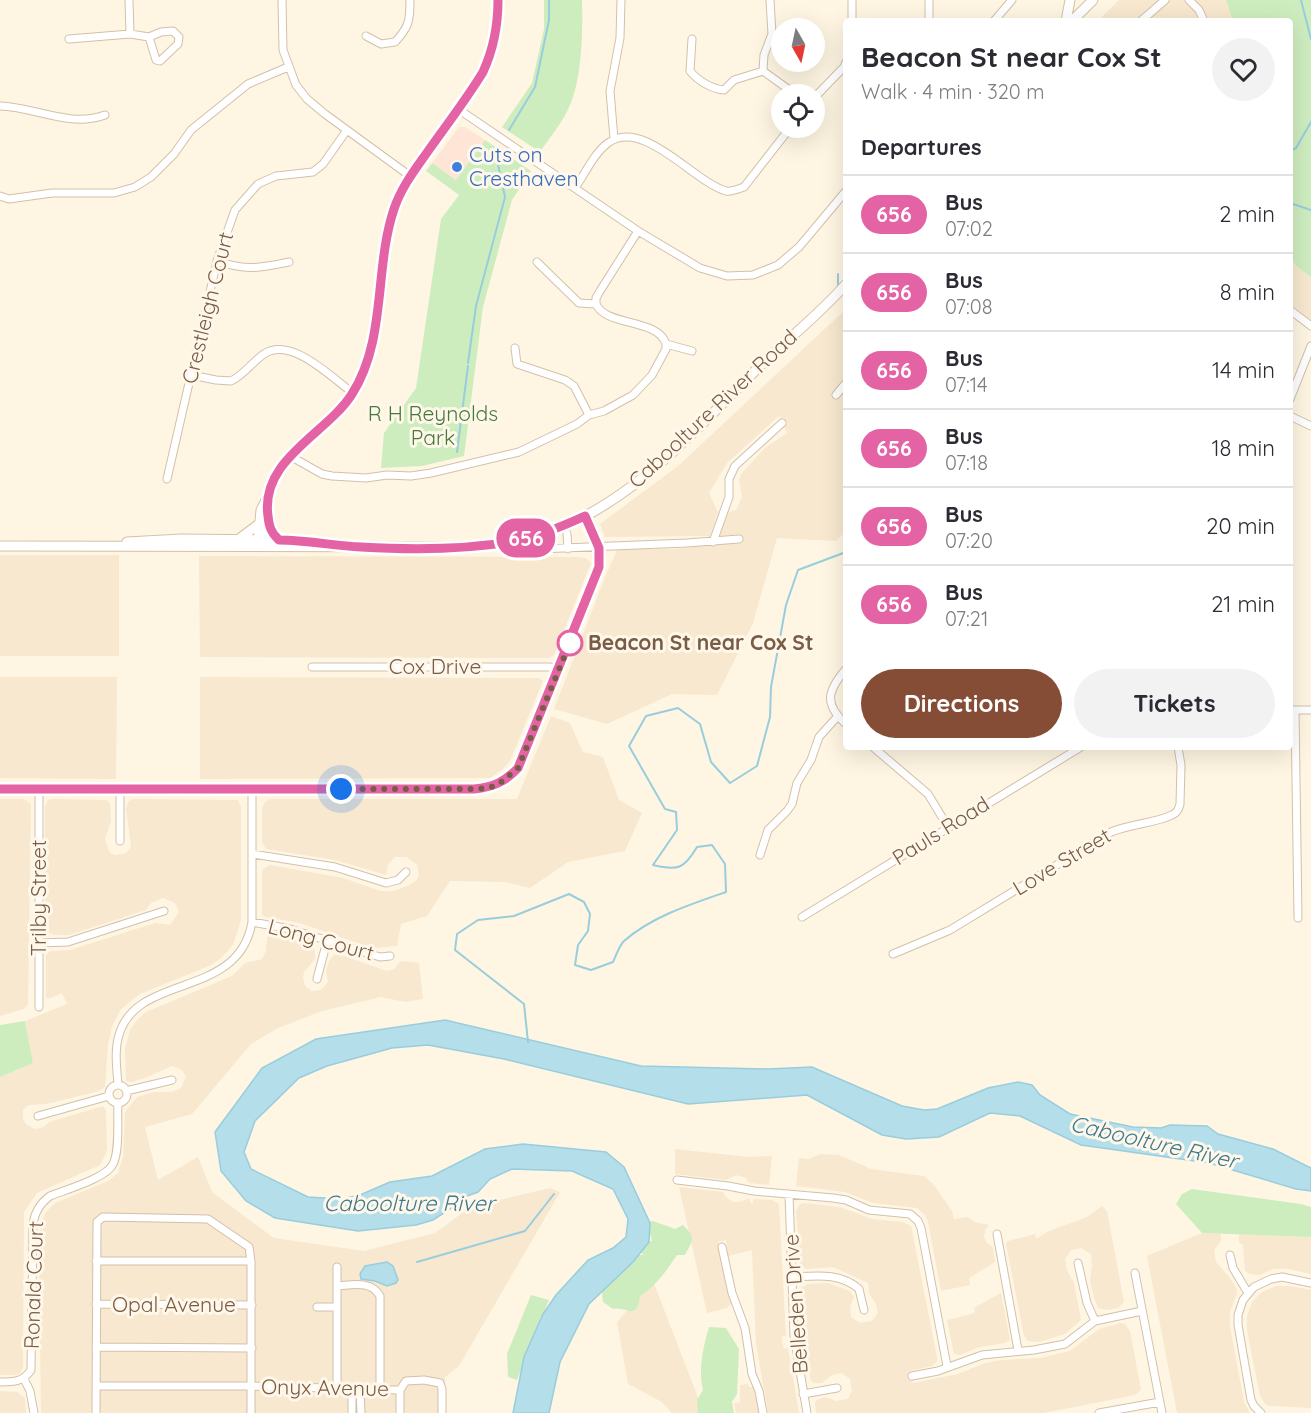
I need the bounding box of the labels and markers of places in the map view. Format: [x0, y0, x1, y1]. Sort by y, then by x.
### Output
place label: Cuts on Cresthaven [469, 141, 579, 191]
marker: Cuts on Cresthaven [450, 160, 464, 174]
place label: Beacon St near Cox St [588, 629, 814, 655]
marker: Beacon St near Cox St [557, 630, 583, 656]

